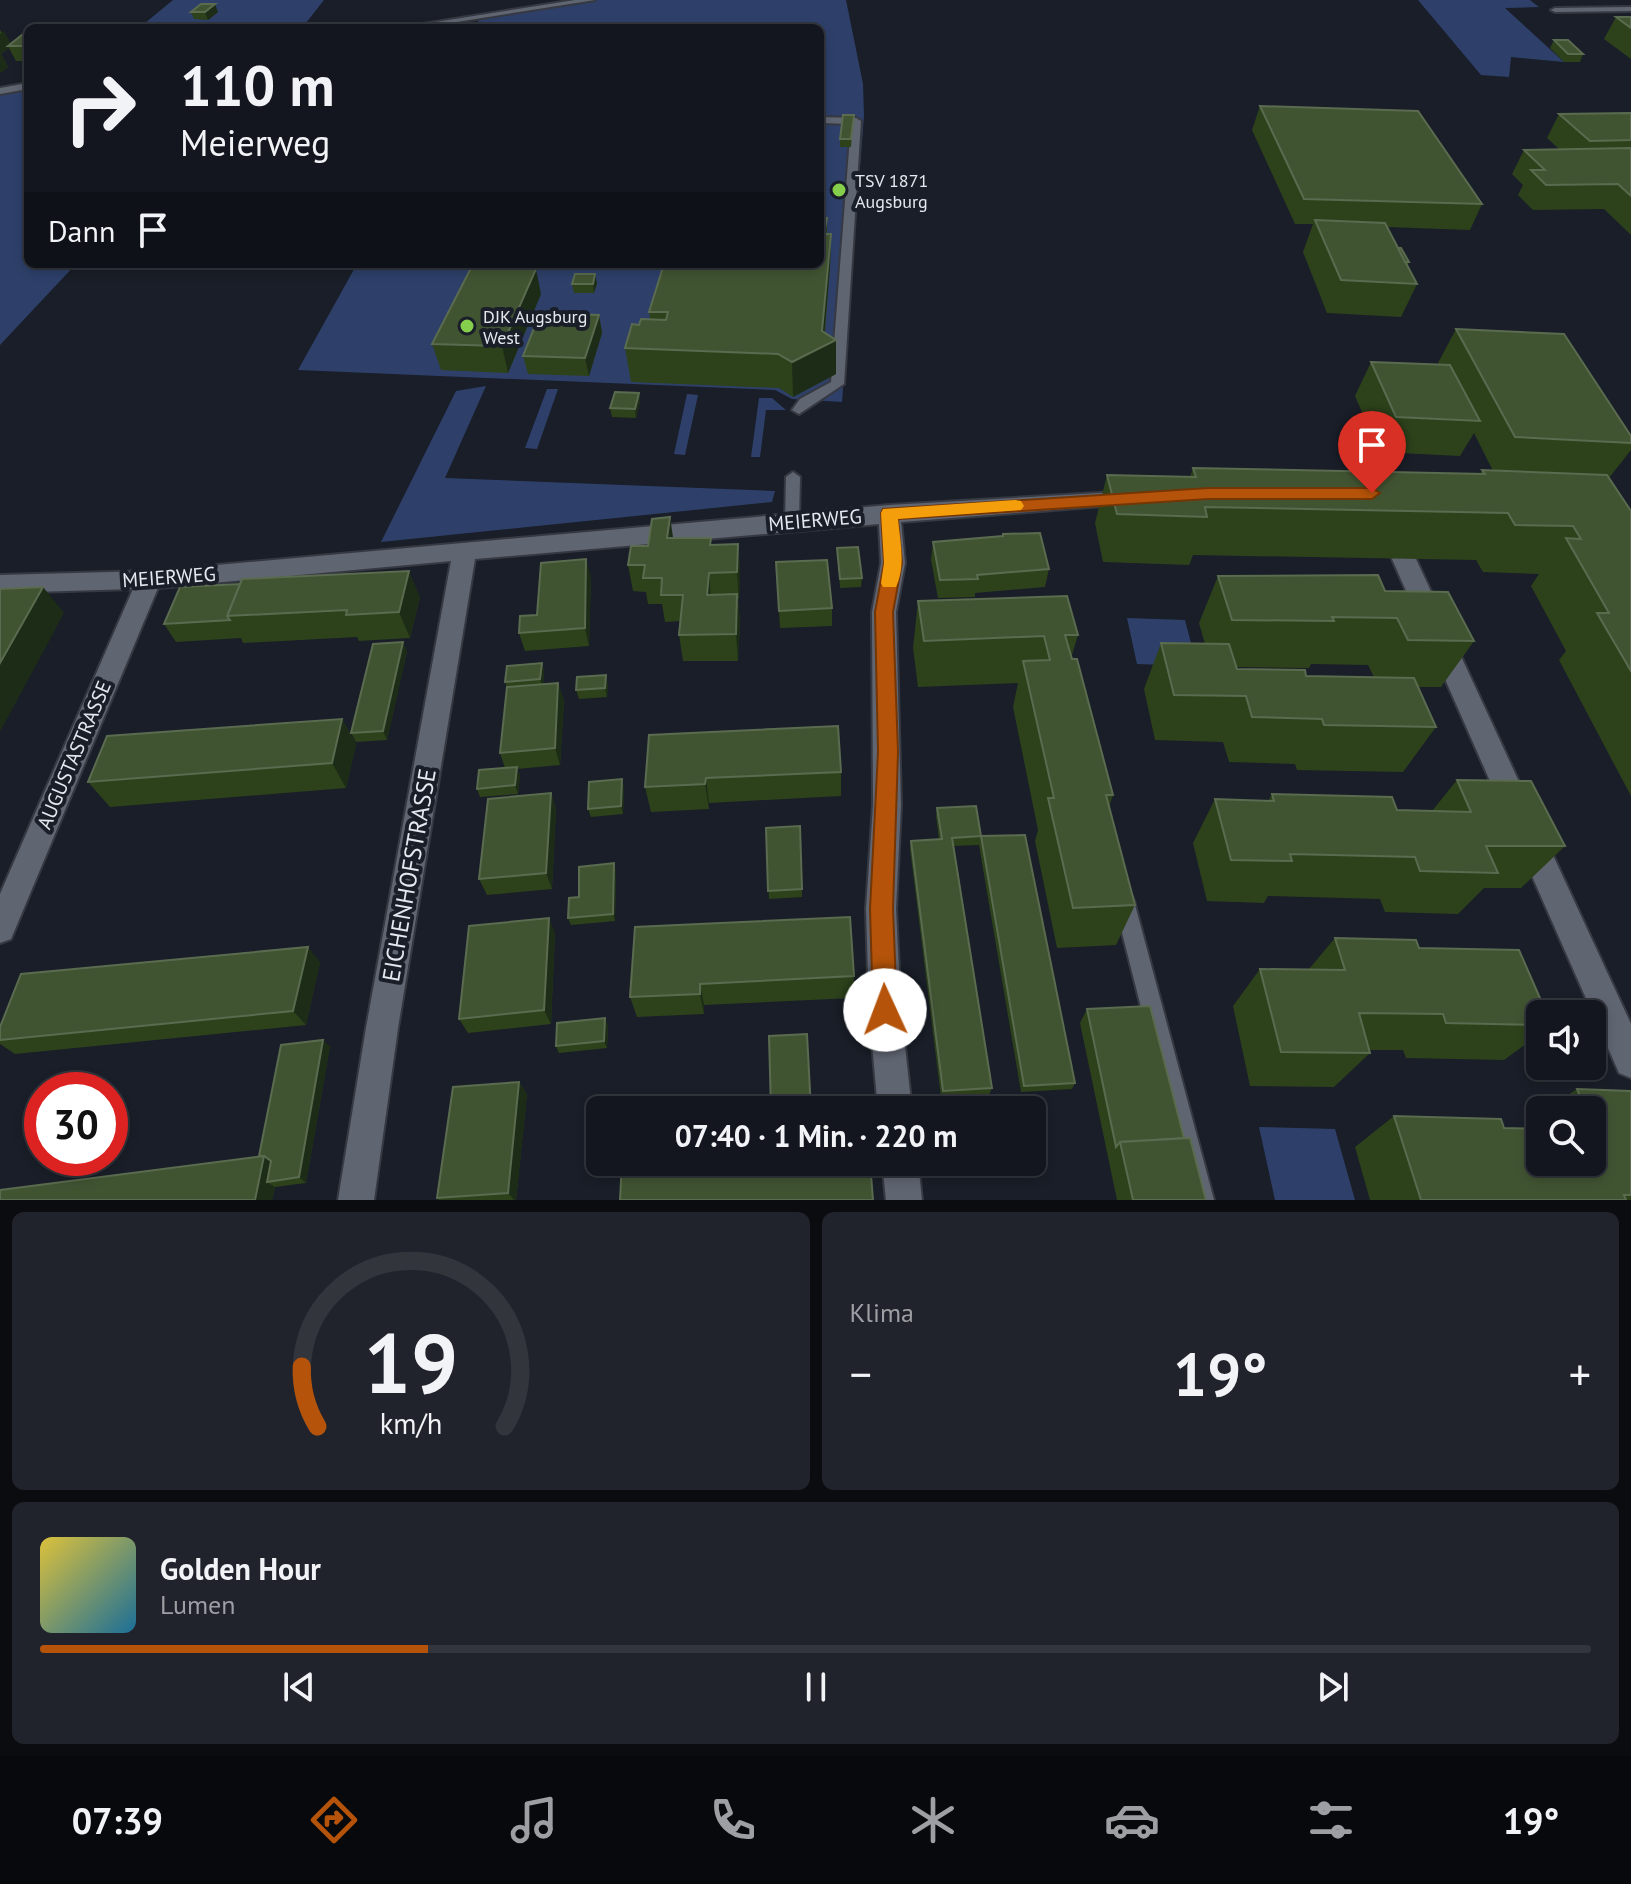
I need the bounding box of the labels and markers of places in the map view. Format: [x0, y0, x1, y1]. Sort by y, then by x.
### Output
place label: TSV 1871 Augsburg [855, 169, 928, 213]
marker: TSV 1871 Augsburg [830, 181, 848, 199]
place label: DJK Augsburg West [483, 305, 587, 349]
marker: DJK Augsburg West [458, 317, 476, 335]
pin [1338, 411, 1406, 493]

